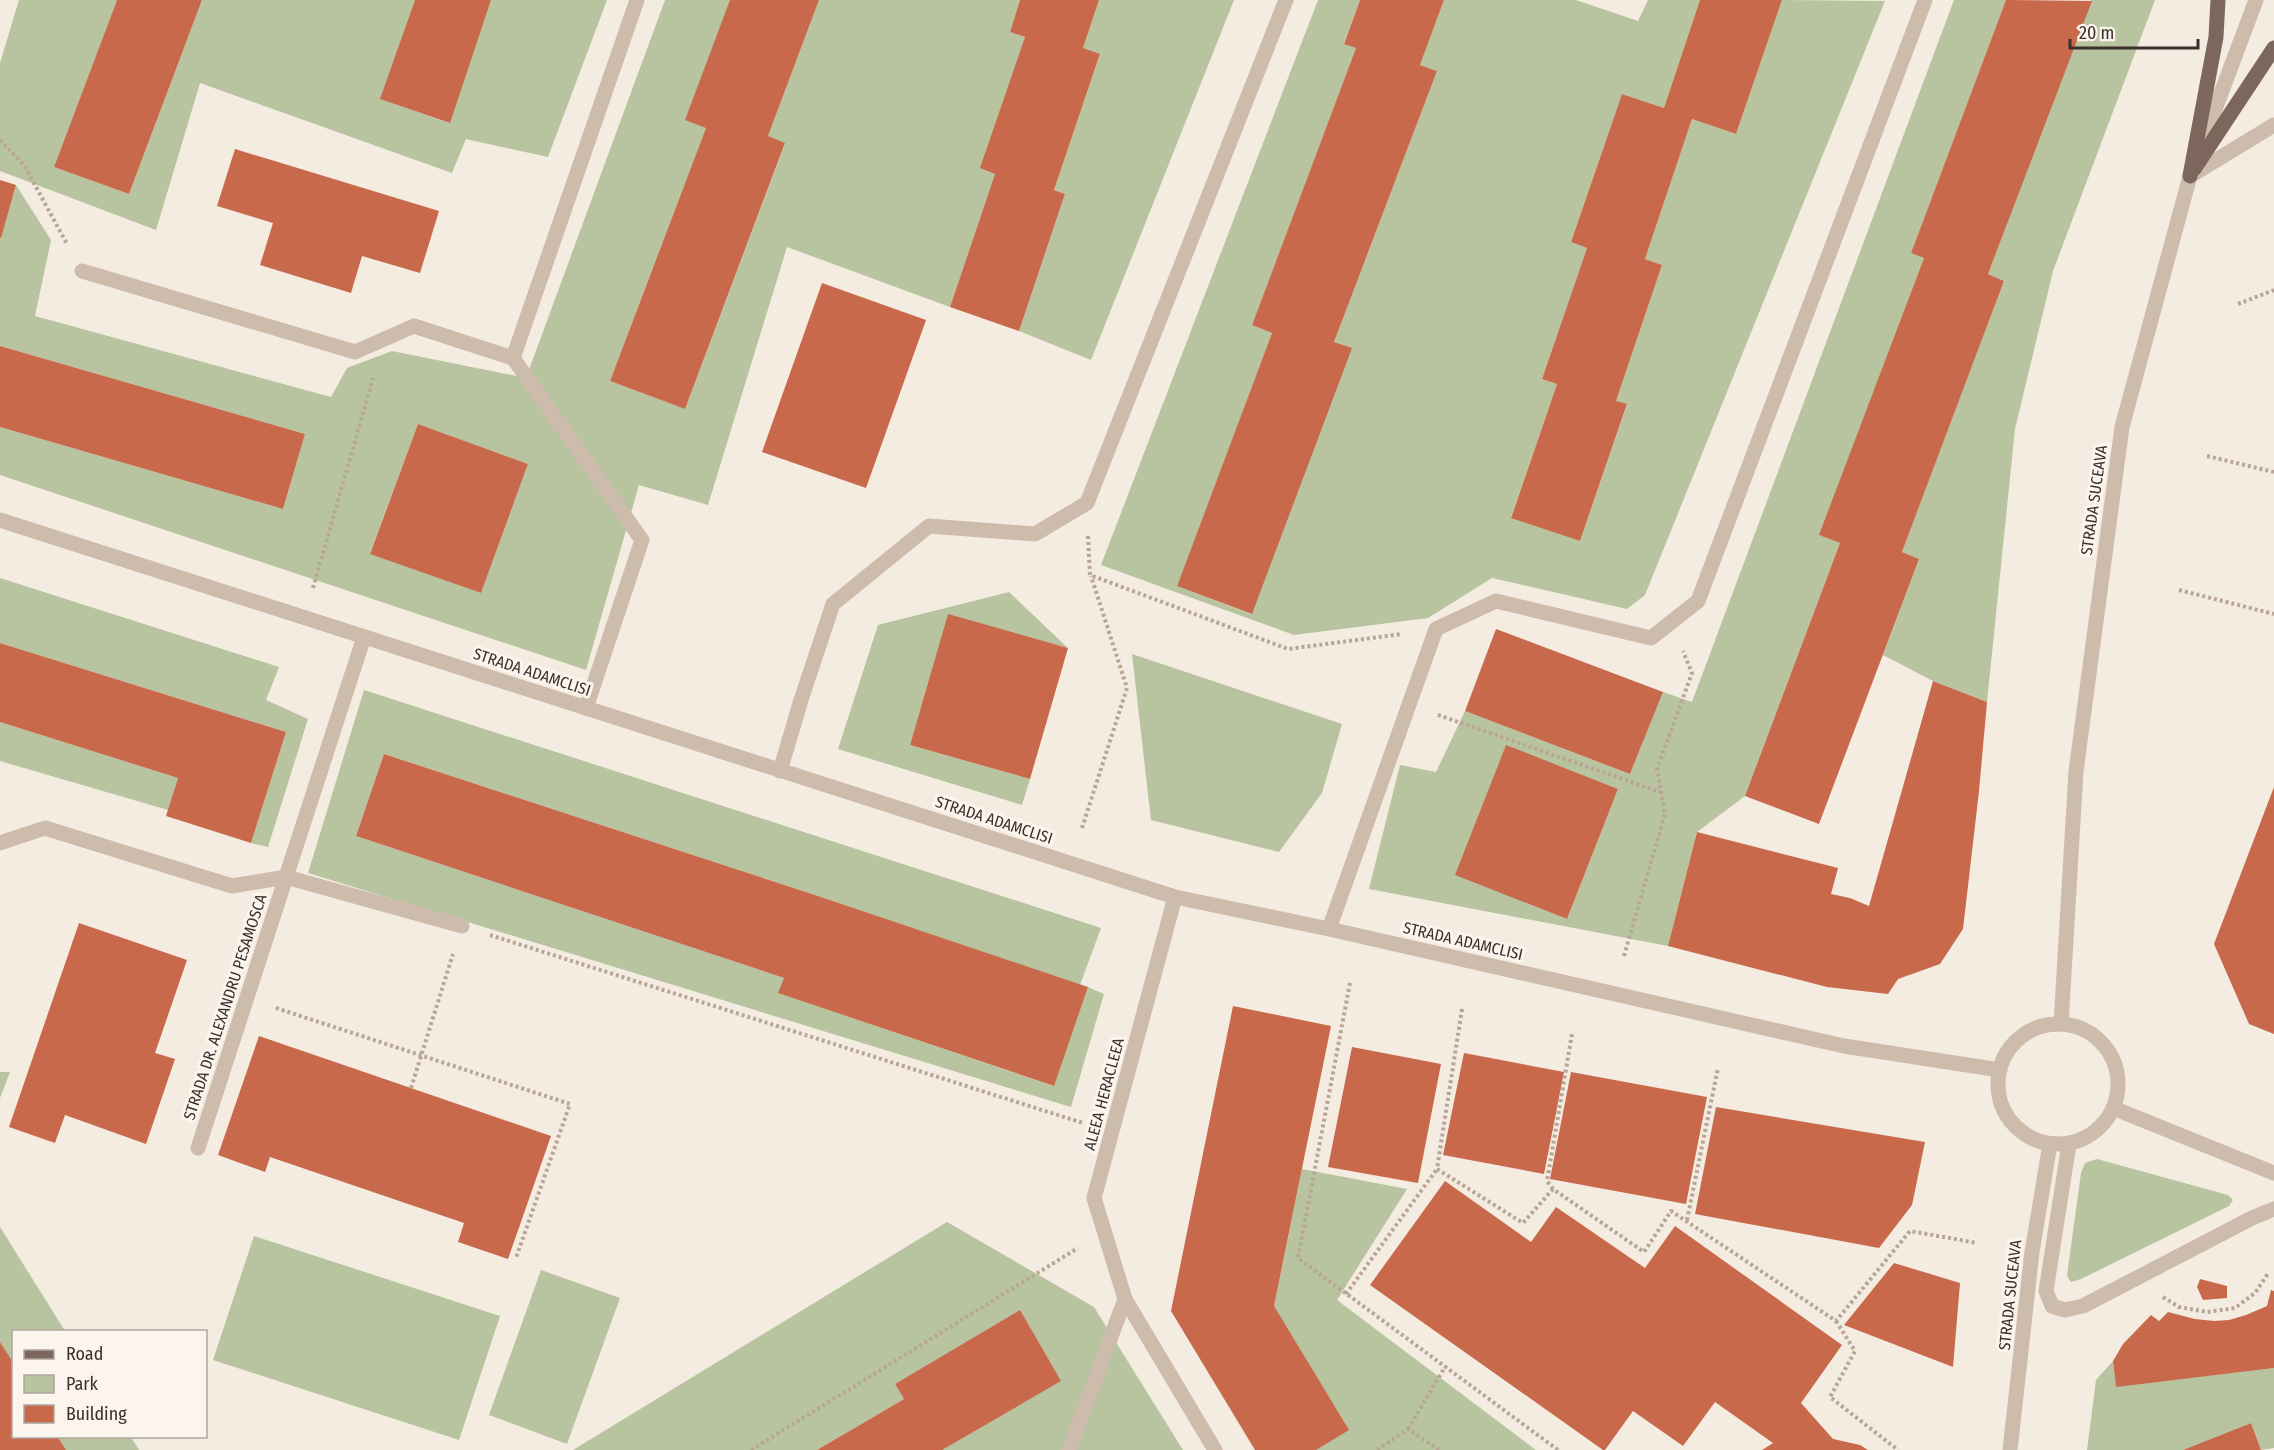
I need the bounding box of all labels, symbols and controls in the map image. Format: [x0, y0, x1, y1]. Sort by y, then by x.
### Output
scale bar [2070, 12, 2198, 50]
text: 20 m [2079, 22, 2114, 44]
street label: STRADA SUCEAVA [2077, 443, 2111, 556]
street label: STRADA ADAMCLISI [471, 644, 593, 700]
street label: STRADA ADAMCLISI [933, 792, 1055, 848]
street label: STRADA DR. ALEXANDRU PESAMOSCA [179, 891, 271, 1122]
street label: STRADA ADAMCLISI [1401, 918, 1525, 964]
street label: ALEEA HERACLEEA [1080, 1035, 1128, 1152]
street label: STRADA SUCEAVA [1995, 1238, 2025, 1351]
legend [12, 1330, 207, 1438]
text: Road [66, 1343, 103, 1365]
text: Park [66, 1373, 99, 1395]
text: Building [66, 1403, 127, 1425]

